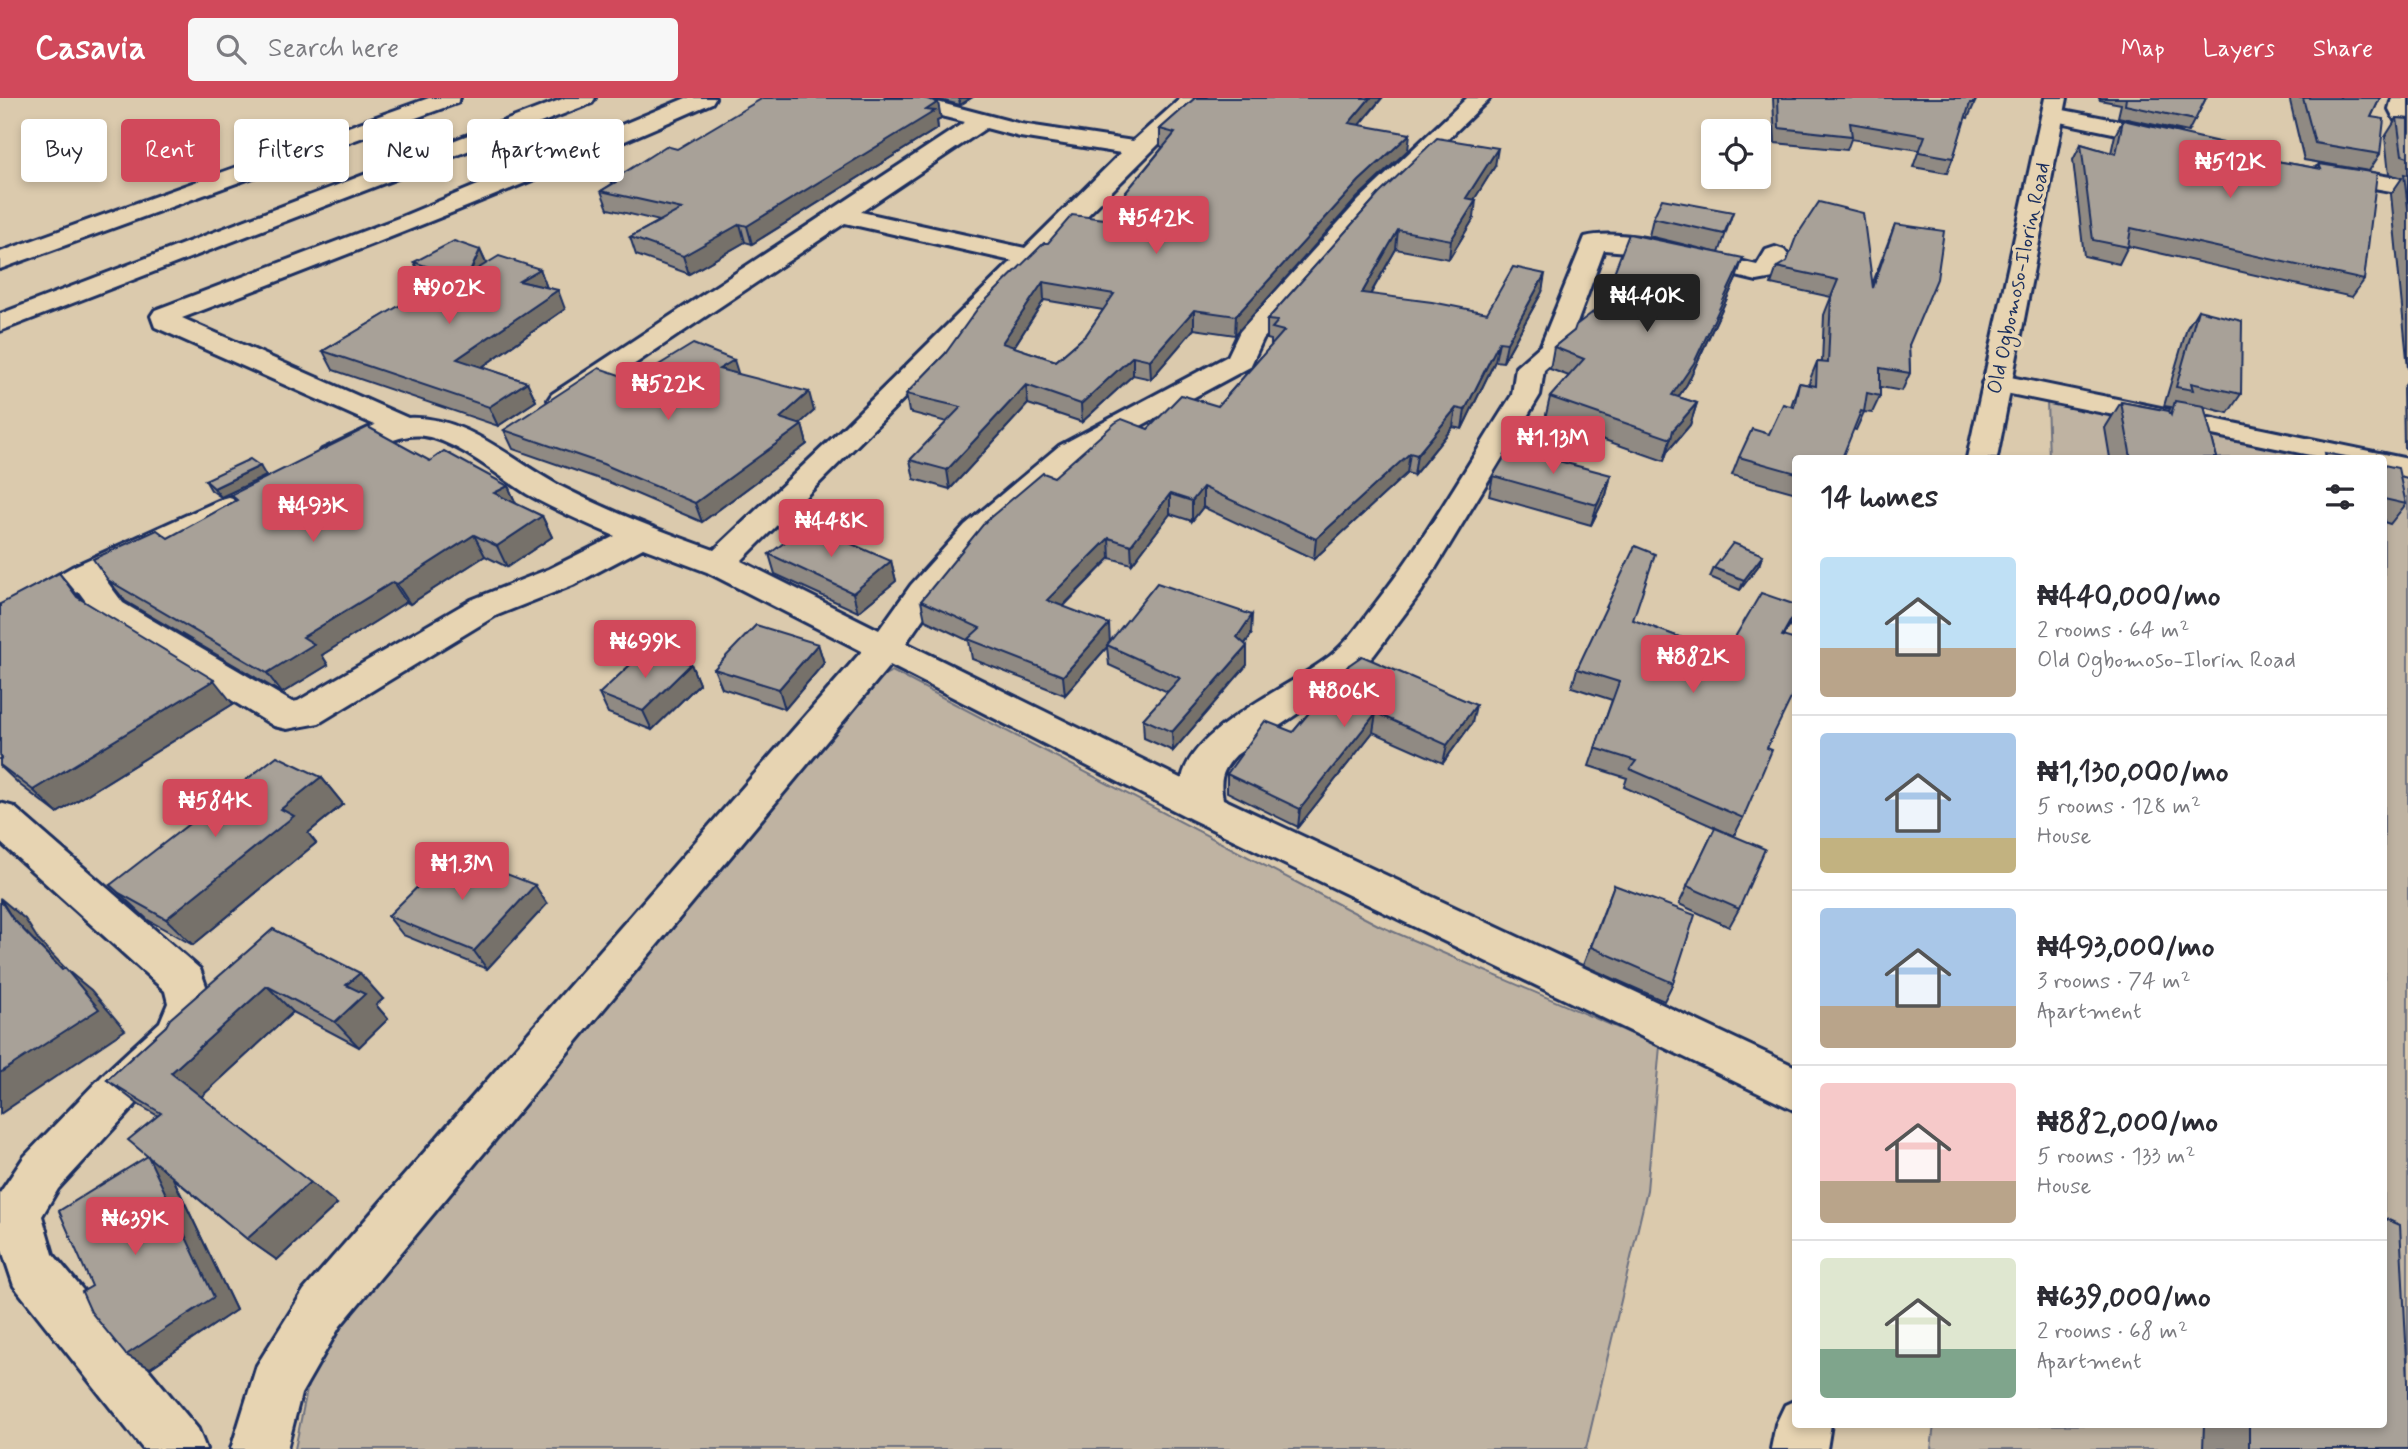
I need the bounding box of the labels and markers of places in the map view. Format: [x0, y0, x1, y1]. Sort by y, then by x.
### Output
pin: ₦512K [2181, 140, 2279, 200]
pin: ₦542K [1107, 197, 1205, 256]
pin: ₦902K [400, 266, 498, 326]
pin: ₦440K [1598, 274, 1696, 334]
pin: ₦522K [619, 362, 717, 422]
pin: ₦1.13M [1496, 416, 1610, 476]
pin: ₦493K [264, 484, 362, 544]
pin: ₦448K [782, 500, 880, 559]
pin: ₦699K [596, 620, 694, 680]
pin: ₦882K [1644, 636, 1742, 695]
pin: ₦806K [1295, 670, 1393, 729]
pin: ₦584K [166, 780, 264, 839]
pin: ₦1.3M [413, 842, 511, 902]
pin: ₦639K [86, 1198, 184, 1257]

